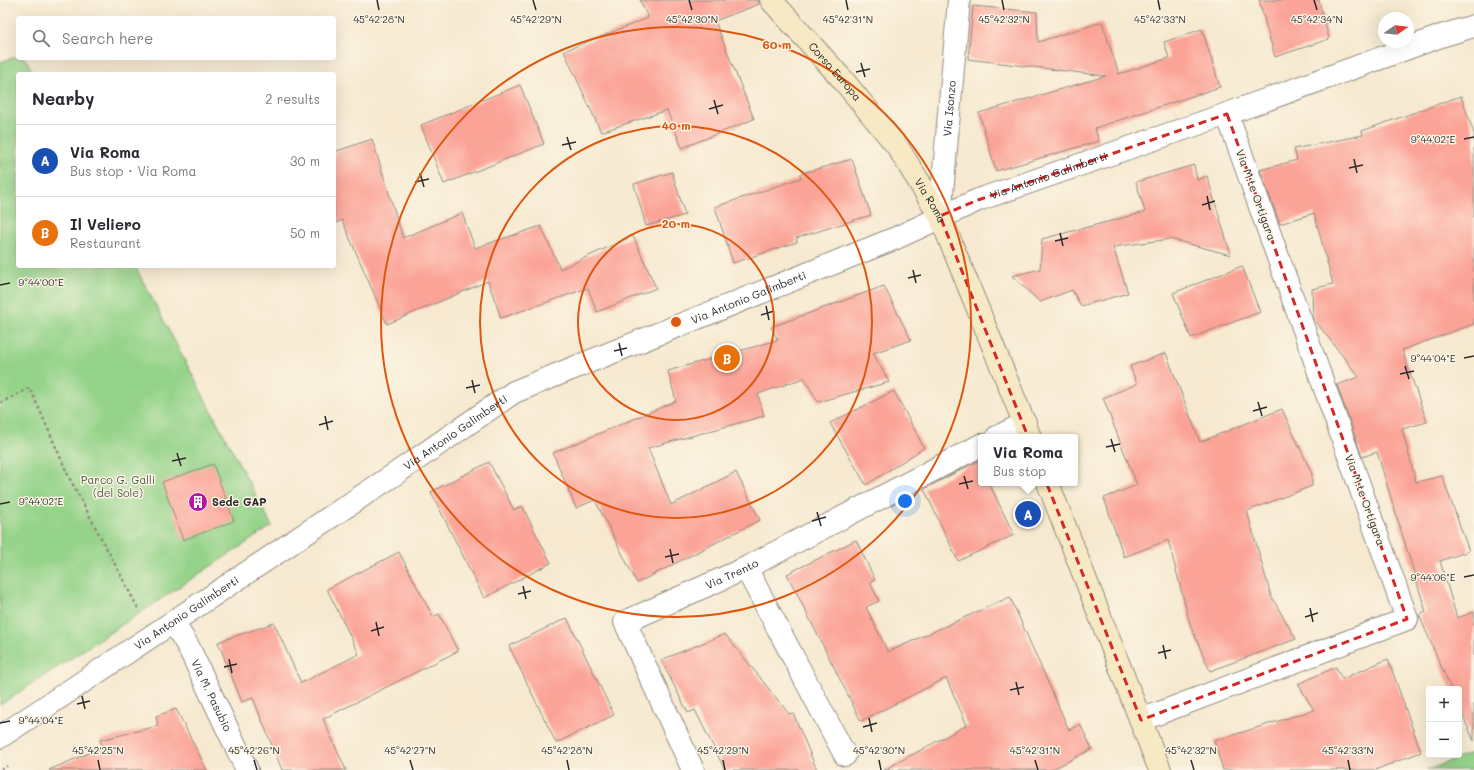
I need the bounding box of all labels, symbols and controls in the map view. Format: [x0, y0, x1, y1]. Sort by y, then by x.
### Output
text: 45°42'28"N [353, 12, 405, 26]
text: 45°42'29"N [510, 12, 562, 26]
text: 45°42'30"N [666, 12, 718, 26]
text: 45°42'31"N [823, 12, 873, 26]
text: 45°42'32"N [978, 12, 1030, 26]
text: 45°42'33"N [1134, 12, 1186, 26]
text: 45°42'34"N [1291, 12, 1343, 26]
north arrow [1378, 12, 1414, 48]
search box [16, 16, 336, 60]
icon: search [30, 27, 52, 49]
text: Search here [62, 28, 153, 48]
text: 60 m [763, 36, 791, 52]
street label: Corso Europa [805, 39, 865, 104]
street label: Via Isonzo [939, 79, 959, 137]
text: Nearby [32, 87, 94, 109]
text: 2 results [265, 90, 320, 107]
text: 40 m [661, 117, 691, 133]
text: 9°44'02"E [1411, 132, 1456, 146]
text: Via Roma [70, 142, 140, 162]
street label: Via M.te Ortigara [1233, 147, 1280, 243]
street label: Via Antonio Galimberti [988, 148, 1109, 202]
text: A [40, 152, 50, 169]
text: 30 m [290, 152, 320, 169]
text: Bus stop · Via Roma [70, 162, 197, 179]
street label: Via Roma [911, 175, 950, 225]
text: Il Veliero [70, 214, 141, 234]
text: 20 m [662, 215, 690, 231]
text: B [41, 224, 49, 241]
text: 50 m [290, 224, 320, 241]
text: Restaurant [70, 234, 141, 251]
street label: Via Antonio Galimberti [689, 267, 808, 327]
text: 9°44'00"E [18, 275, 64, 289]
centre of rings [669, 315, 683, 329]
pin: B [714, 343, 740, 373]
text: 9°44'04"E [1410, 351, 1456, 365]
street label: Via Antonio Galimberti [400, 391, 510, 473]
popup [978, 434, 1078, 486]
text: Via Roma [993, 442, 1063, 462]
street label: Via M.te Ortigara [1342, 452, 1389, 548]
text: Bus stop [993, 462, 1046, 479]
park label: Parco G. Galli (del Sole) [81, 472, 155, 500]
building icon: Sede GAP [187, 491, 209, 513]
your location [895, 491, 915, 511]
text: 9°44'02"E [19, 494, 64, 508]
place label: Sede GAP [212, 494, 267, 509]
pin: A [1015, 499, 1041, 529]
street label: Via Trento [703, 555, 761, 592]
text: 9°44'06"E [1410, 570, 1456, 584]
street label: Via Antonio Galimberti [131, 572, 242, 653]
street label: Via M. Pasubio [188, 657, 236, 734]
map controls [1426, 686, 1462, 758]
button: + [1426, 686, 1462, 722]
text: 9°44'04"E [18, 713, 64, 727]
button: − [1426, 722, 1462, 758]
text: 45°42'25"N [72, 743, 124, 757]
text: 45°42'26"N [228, 743, 280, 757]
text: 45°42'27"N [384, 743, 436, 757]
text: 45°42'28"N [541, 743, 593, 757]
text: 45°42'29"N [697, 743, 749, 757]
text: 45°42'30"N [853, 743, 905, 757]
text: 45°42'31"N [1010, 743, 1060, 757]
text: 45°42'32"N [1165, 743, 1217, 757]
text: 45°42'33"N [1322, 743, 1374, 757]

